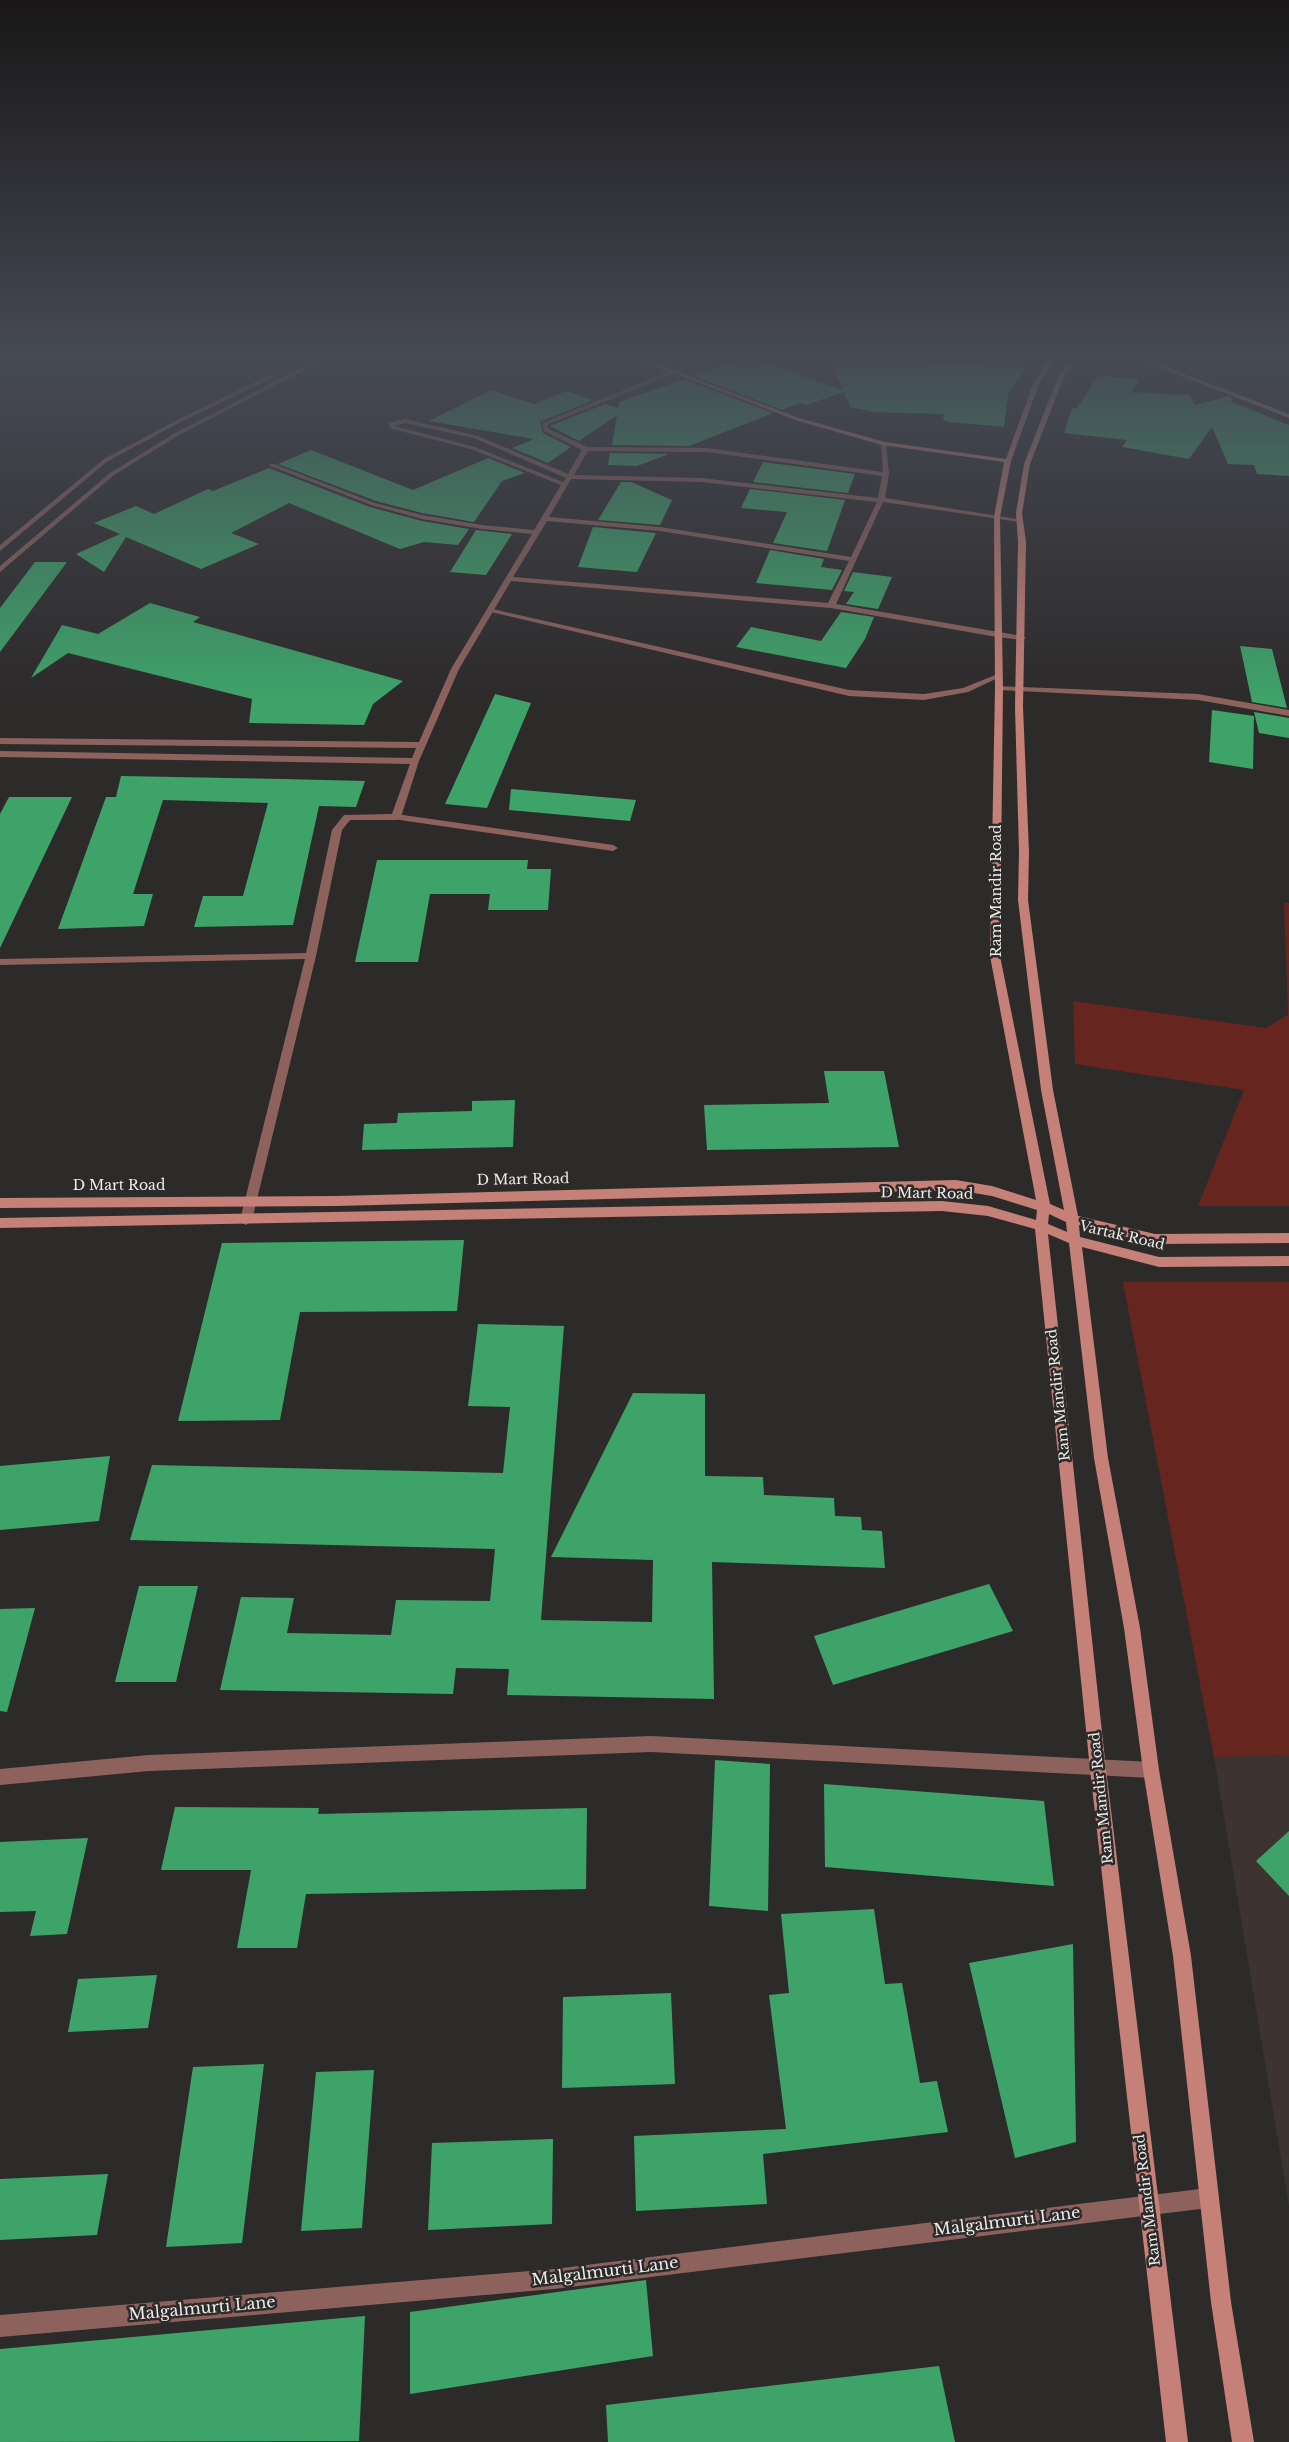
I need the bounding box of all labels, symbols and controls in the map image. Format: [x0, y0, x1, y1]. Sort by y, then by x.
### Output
street label: Ram Mandir Road [989, 825, 1005, 957]
street label: D Mart Road [477, 1171, 569, 1189]
street label: D Mart Road [73, 1178, 165, 1194]
street label: D Mart Road [881, 1185, 973, 1203]
street label: Vartak Road [1078, 1218, 1166, 1254]
street label: Ram Mandir Road [1044, 1328, 1074, 1462]
street label: Ram Mandir Road [1087, 1731, 1117, 1865]
street label: Ram Mandir Road [1132, 2133, 1164, 2267]
street label: Malgalmurti Lane [933, 2203, 1081, 2241]
street label: Malgalmurti Lane [531, 2253, 679, 2291]
street label: Malgalmurti Lane [128, 2293, 276, 2325]

